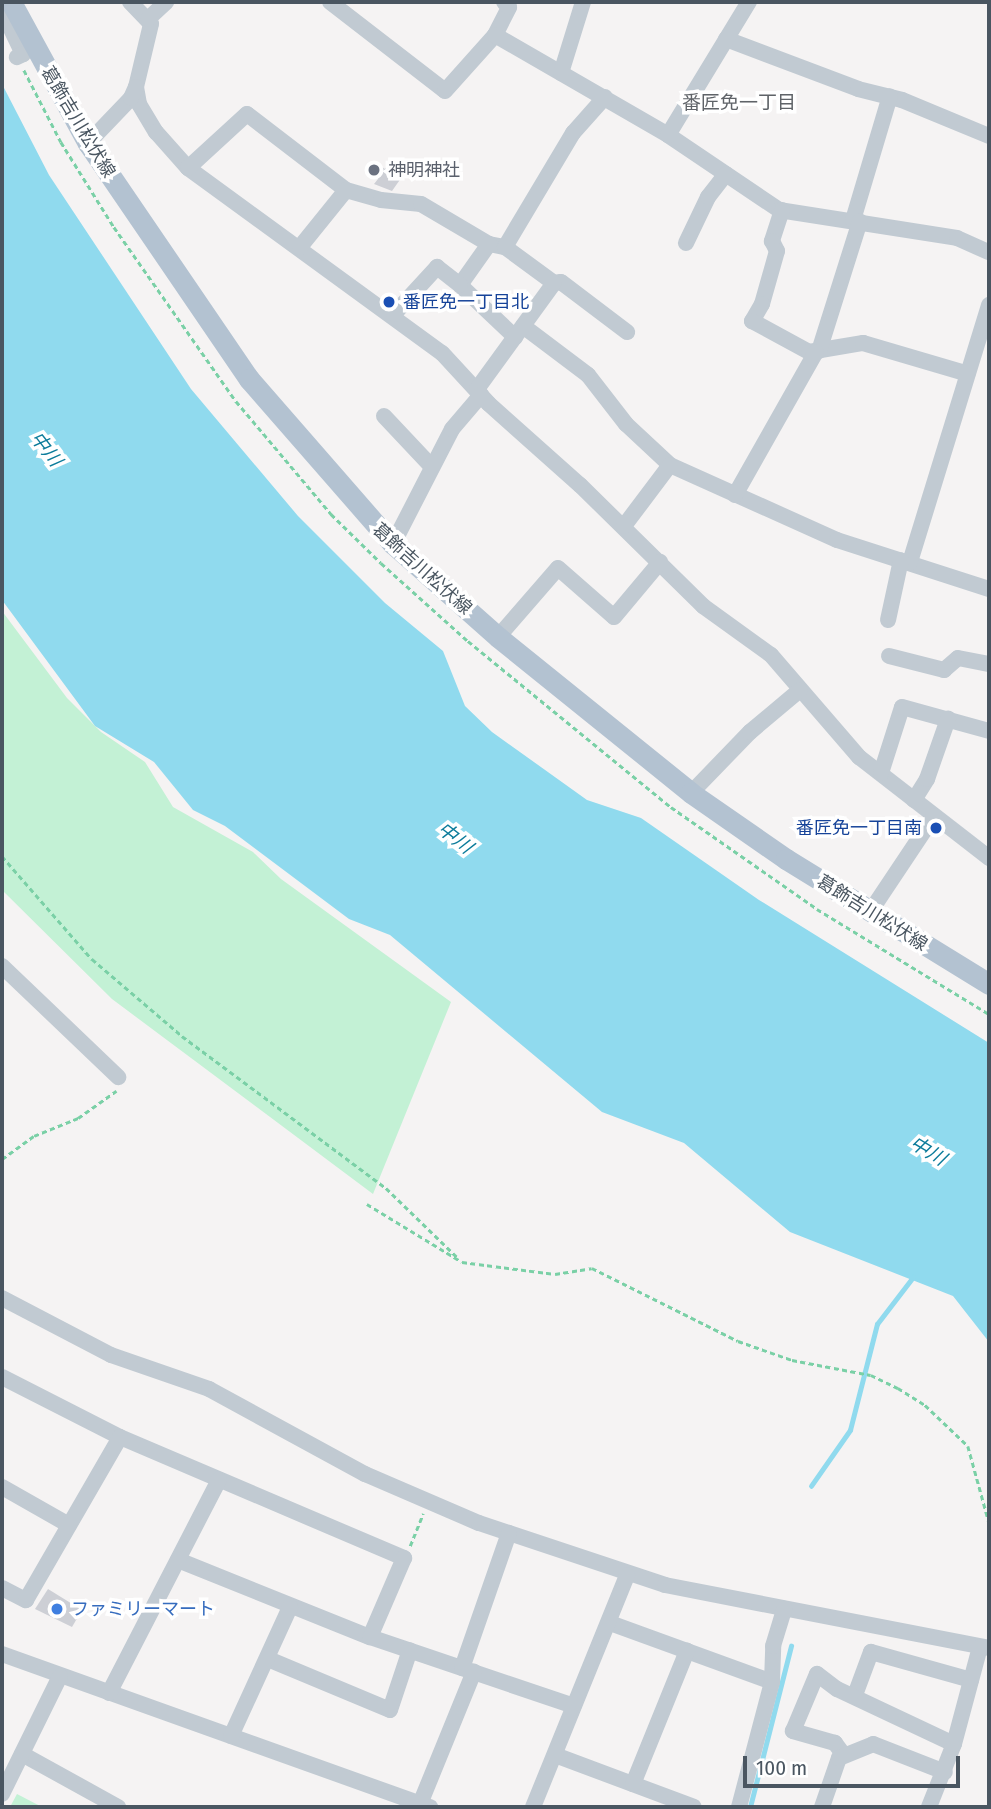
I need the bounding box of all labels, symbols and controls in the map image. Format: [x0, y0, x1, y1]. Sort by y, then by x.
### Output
street label: 葛飾吉川松伏線 [36, 62, 120, 182]
district label: 番匠免一丁目 [682, 92, 796, 114]
place label: 神明神社 [388, 159, 460, 181]
marker: 神明神社 [366, 162, 382, 178]
place label: 番匠免一丁目北 [403, 291, 529, 313]
marker: 番匠免一丁目北 [381, 294, 397, 310]
water label: 中川 [25, 427, 67, 471]
street label: 葛飾吉川松伏線 [368, 519, 476, 619]
water label: 中川 [433, 817, 477, 859]
place label: 番匠免一丁目南 [796, 817, 922, 839]
marker: 番匠免一丁目南 [928, 820, 944, 836]
street label: 葛飾吉川松伏線 [813, 870, 931, 956]
water label: 中川 [906, 1131, 950, 1171]
place label: ファミリーマート [71, 1598, 215, 1620]
marker: ファミリーマート [49, 1601, 65, 1617]
scale bar [746, 1742, 963, 1786]
text: 100 m [756, 1755, 807, 1781]

